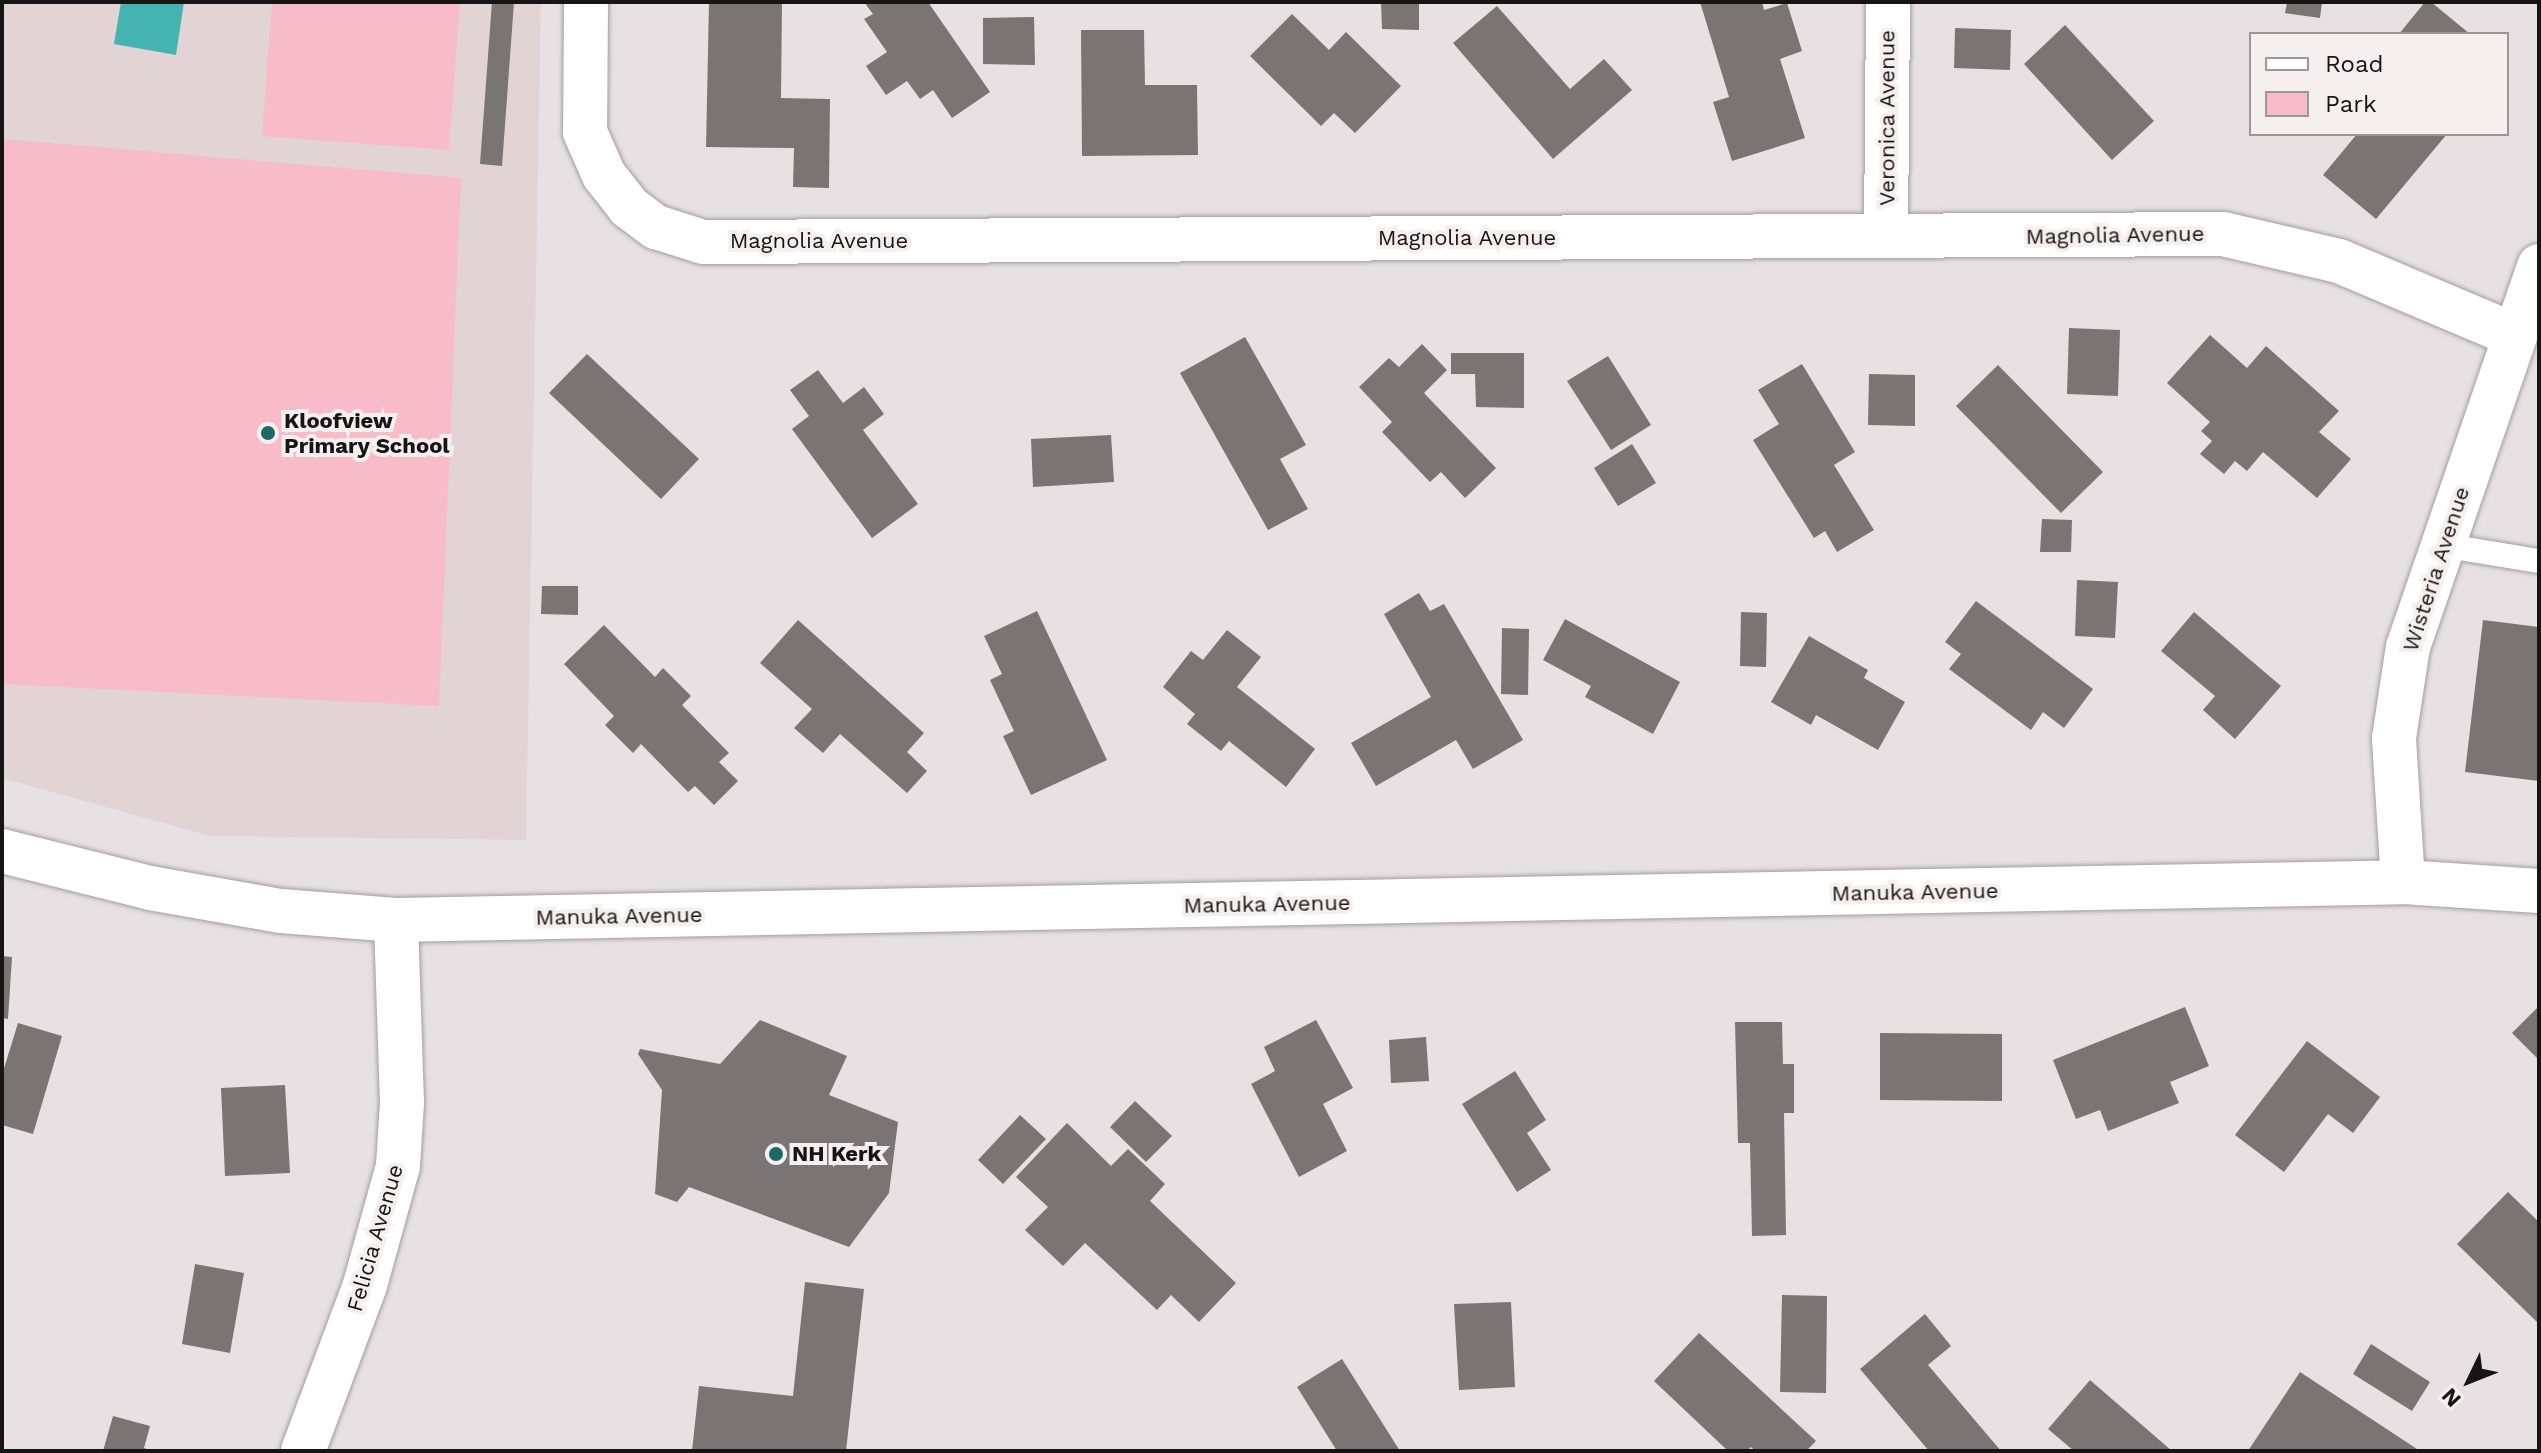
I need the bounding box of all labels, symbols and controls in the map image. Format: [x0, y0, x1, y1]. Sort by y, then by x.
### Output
street label: Veronica Avenue [1874, 29, 1900, 207]
legend [2249, 32, 2509, 136]
text: Road [2325, 50, 2384, 78]
text: Park [2325, 90, 2377, 118]
street label: Magnolia Avenue [2025, 220, 2205, 250]
street label: Magnolia Avenue [1377, 225, 1557, 251]
street label: Magnolia Avenue [729, 228, 909, 254]
place label: Kloofview Primary School [284, 407, 450, 458]
marker: Kloofview Primary School [259, 424, 277, 442]
street label: Wisteria Avenue [2397, 483, 2475, 655]
street label: Manuka Avenue [1831, 877, 1999, 907]
street label: Manuka Avenue [1183, 889, 1351, 919]
street label: Manuka Avenue [535, 901, 703, 931]
place label: NH Kerk [792, 1141, 881, 1167]
marker: NH Kerk [767, 1145, 785, 1163]
street label: Felicia Avenue [341, 1161, 409, 1315]
north arrow [2429, 1341, 2509, 1421]
text: N [2436, 1383, 2466, 1412]

